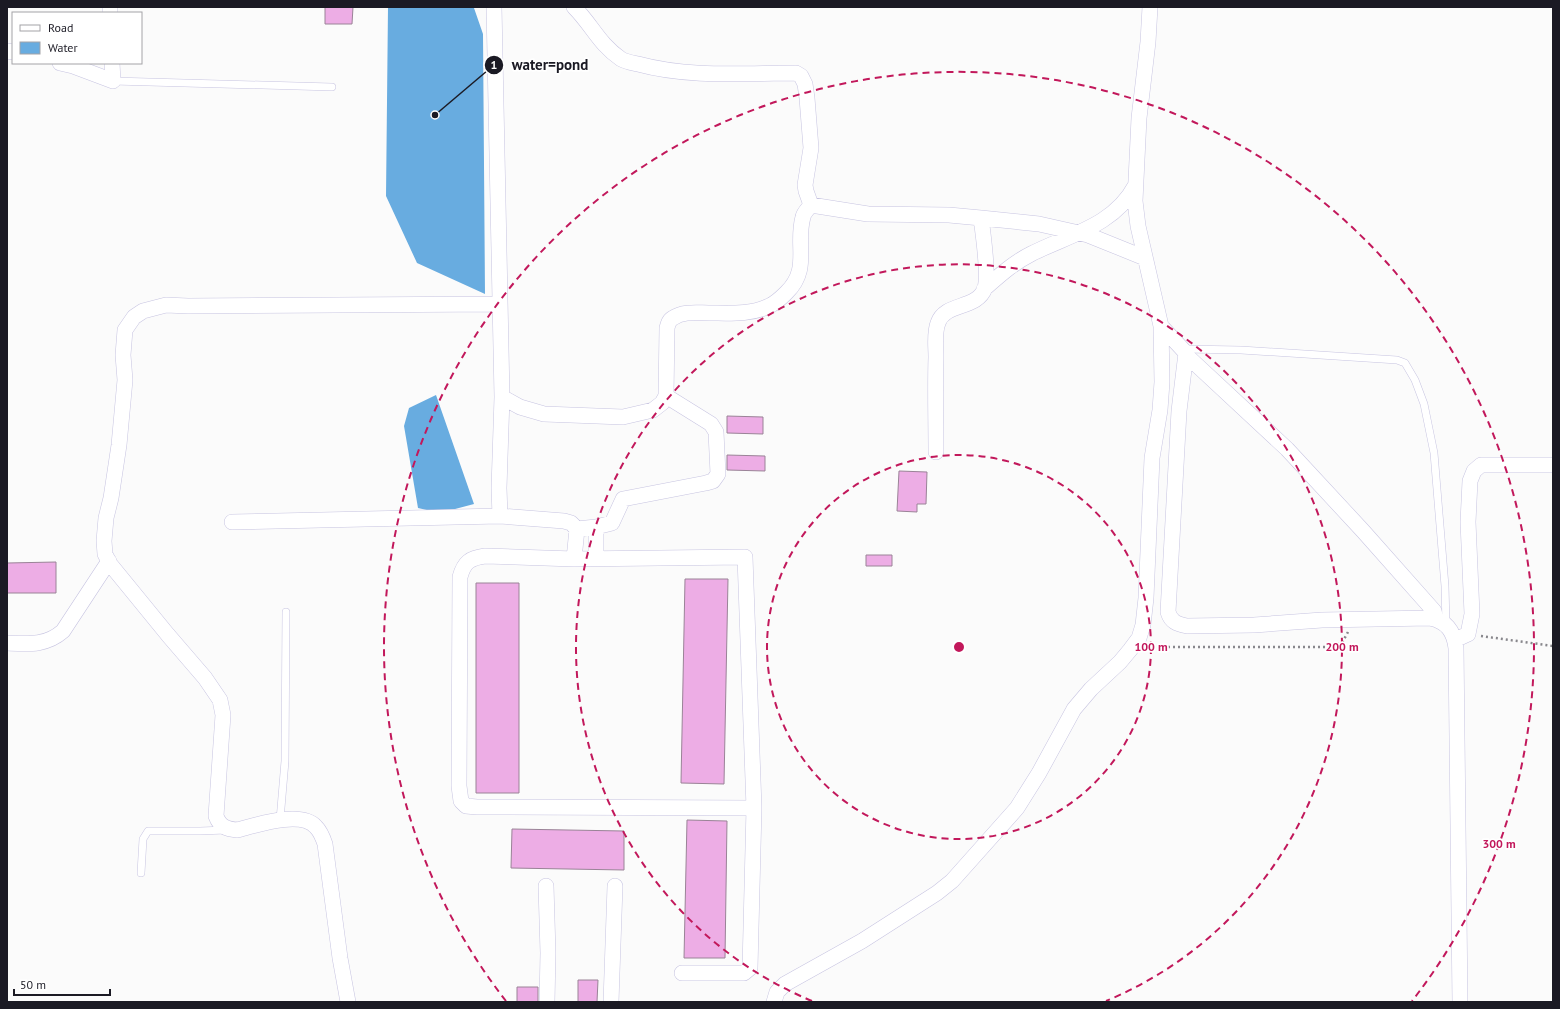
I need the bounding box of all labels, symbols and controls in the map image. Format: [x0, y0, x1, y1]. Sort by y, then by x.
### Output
legend [12, 12, 142, 64]
text: Road [48, 20, 73, 35]
text: Water [48, 40, 78, 55]
callout: water=pond [484, 51, 597, 78]
text: water=pond [511, 55, 588, 74]
text: 1 [491, 57, 497, 72]
text: 100 m [1134, 639, 1168, 654]
text: 200 m [1325, 639, 1359, 654]
centre of rings [952, 640, 966, 654]
text: 300 m [1482, 836, 1516, 851]
scale bar [14, 971, 110, 997]
text: 50 m [20, 977, 46, 992]

